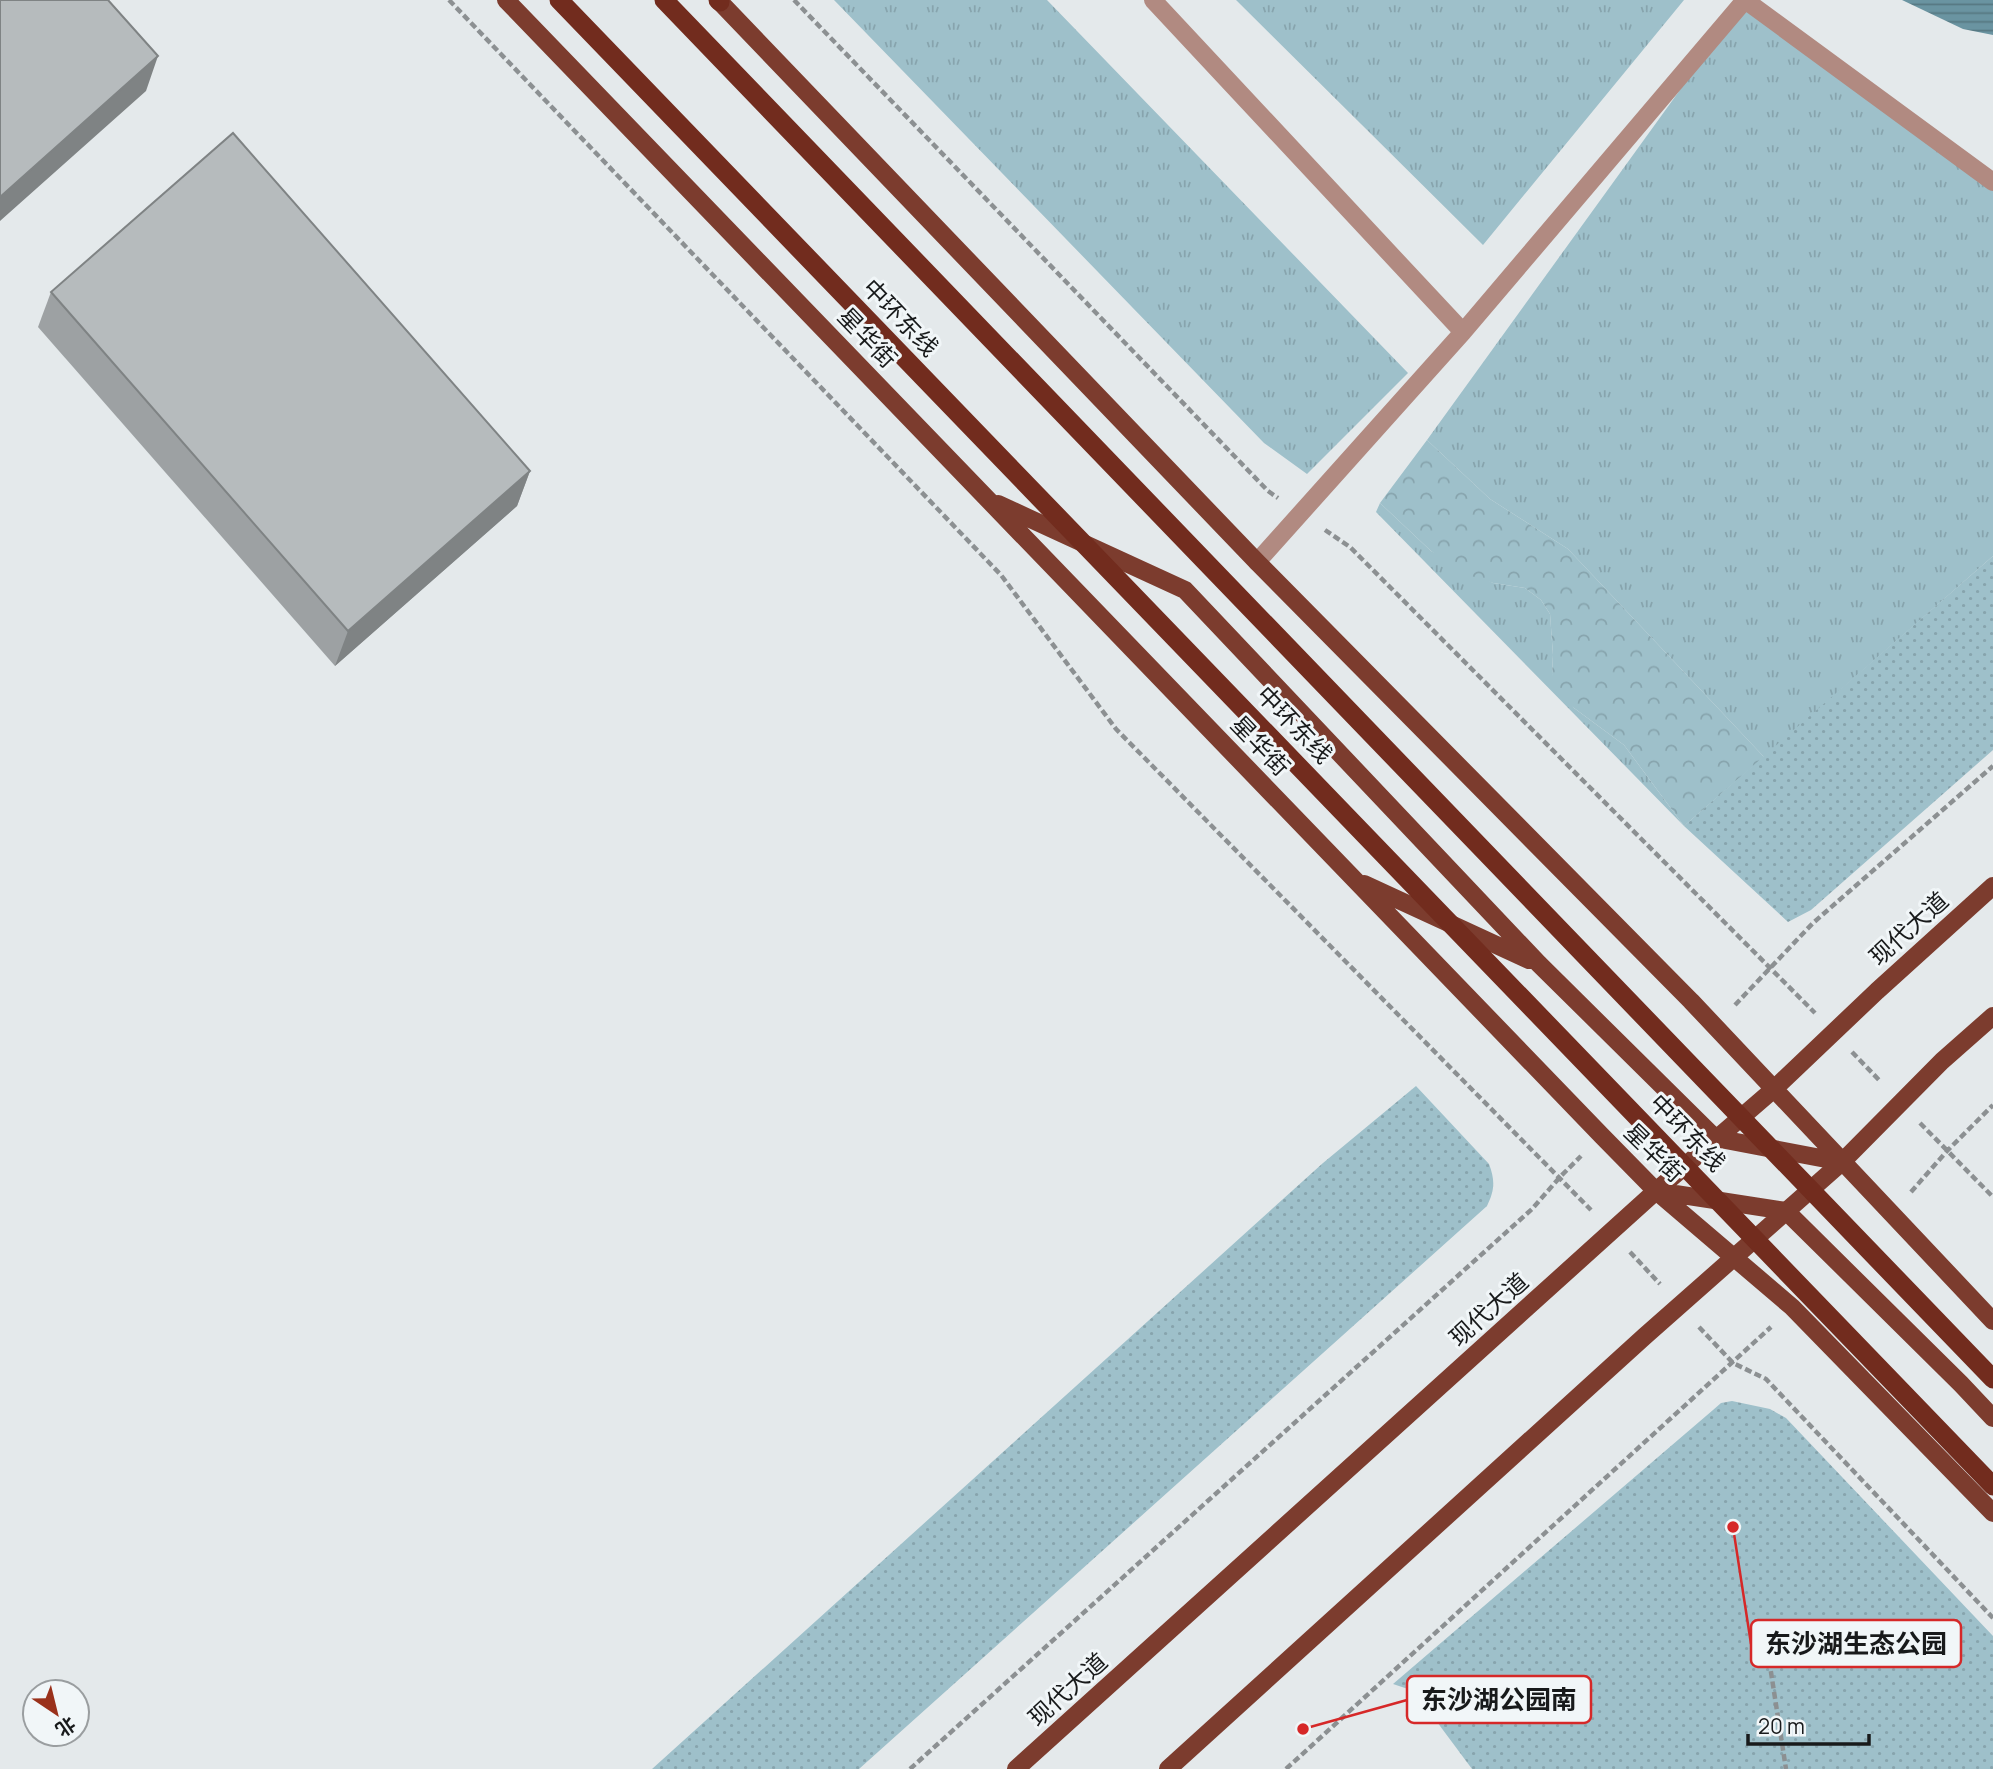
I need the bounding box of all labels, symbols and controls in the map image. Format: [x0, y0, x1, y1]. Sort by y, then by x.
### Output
street label: 中环东线 [856, 271, 946, 363]
street label: 星华街 [831, 300, 905, 374]
street label: 中环东线 [1250, 678, 1340, 770]
street label: 星华街 [1224, 708, 1298, 782]
street label: 现代大道 [1861, 884, 1955, 972]
street label: 中环东线 [1643, 1086, 1733, 1178]
street label: 星华街 [1618, 1115, 1692, 1189]
street label: 现代大道 [1441, 1265, 1535, 1353]
callout: 东沙湖生态公园 [1751, 1620, 1961, 1667]
text: 东沙湖生态公园 [1765, 1625, 1947, 1661]
street label: 现代大道 [1020, 1645, 1114, 1733]
callout: 东沙湖公园南 [1407, 1676, 1591, 1723]
north arrow [21, 1678, 91, 1748]
text: 东沙湖公园南 [1421, 1681, 1577, 1717]
scale bar [1748, 1702, 1869, 1746]
text: 北 [51, 1711, 81, 1743]
text: 20 m [1758, 1712, 1805, 1740]

